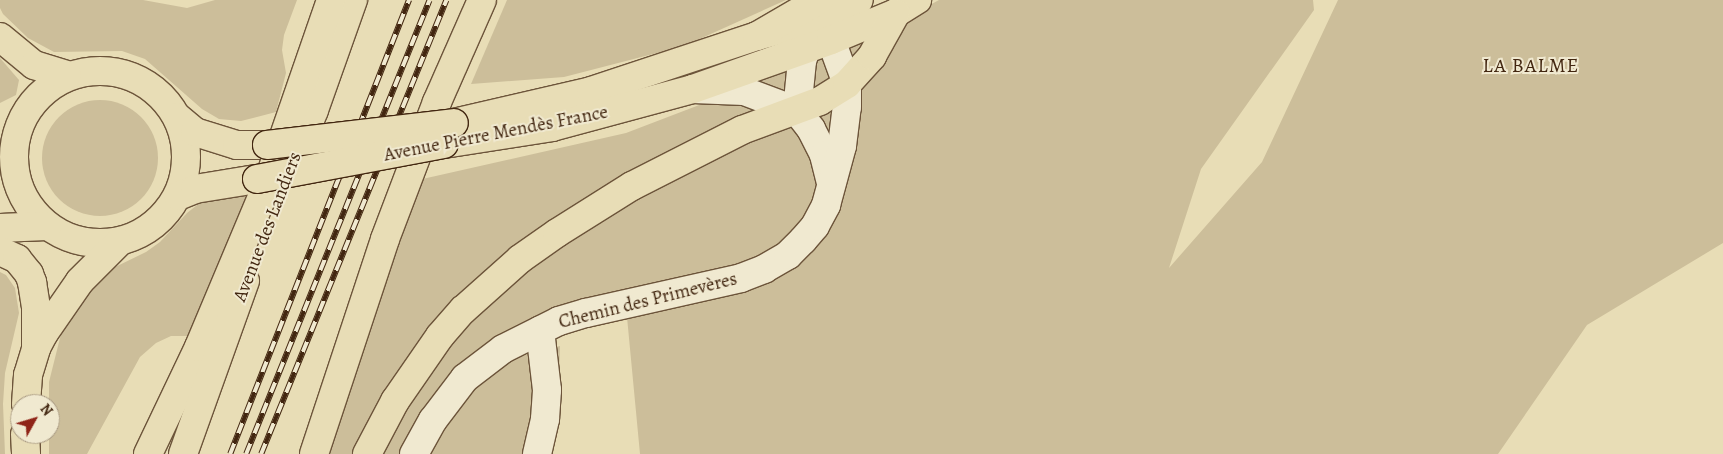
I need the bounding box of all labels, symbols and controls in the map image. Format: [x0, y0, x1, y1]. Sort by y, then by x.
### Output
district label: LA BALME [1482, 53, 1580, 77]
street label: Avenue Pierre Mendès France [382, 101, 610, 167]
street label: Avenue des Landiers [229, 149, 307, 305]
street label: Chemin des Primevères [556, 268, 740, 334]
north arrow [10, 394, 60, 444]
text: N [36, 400, 57, 420]

